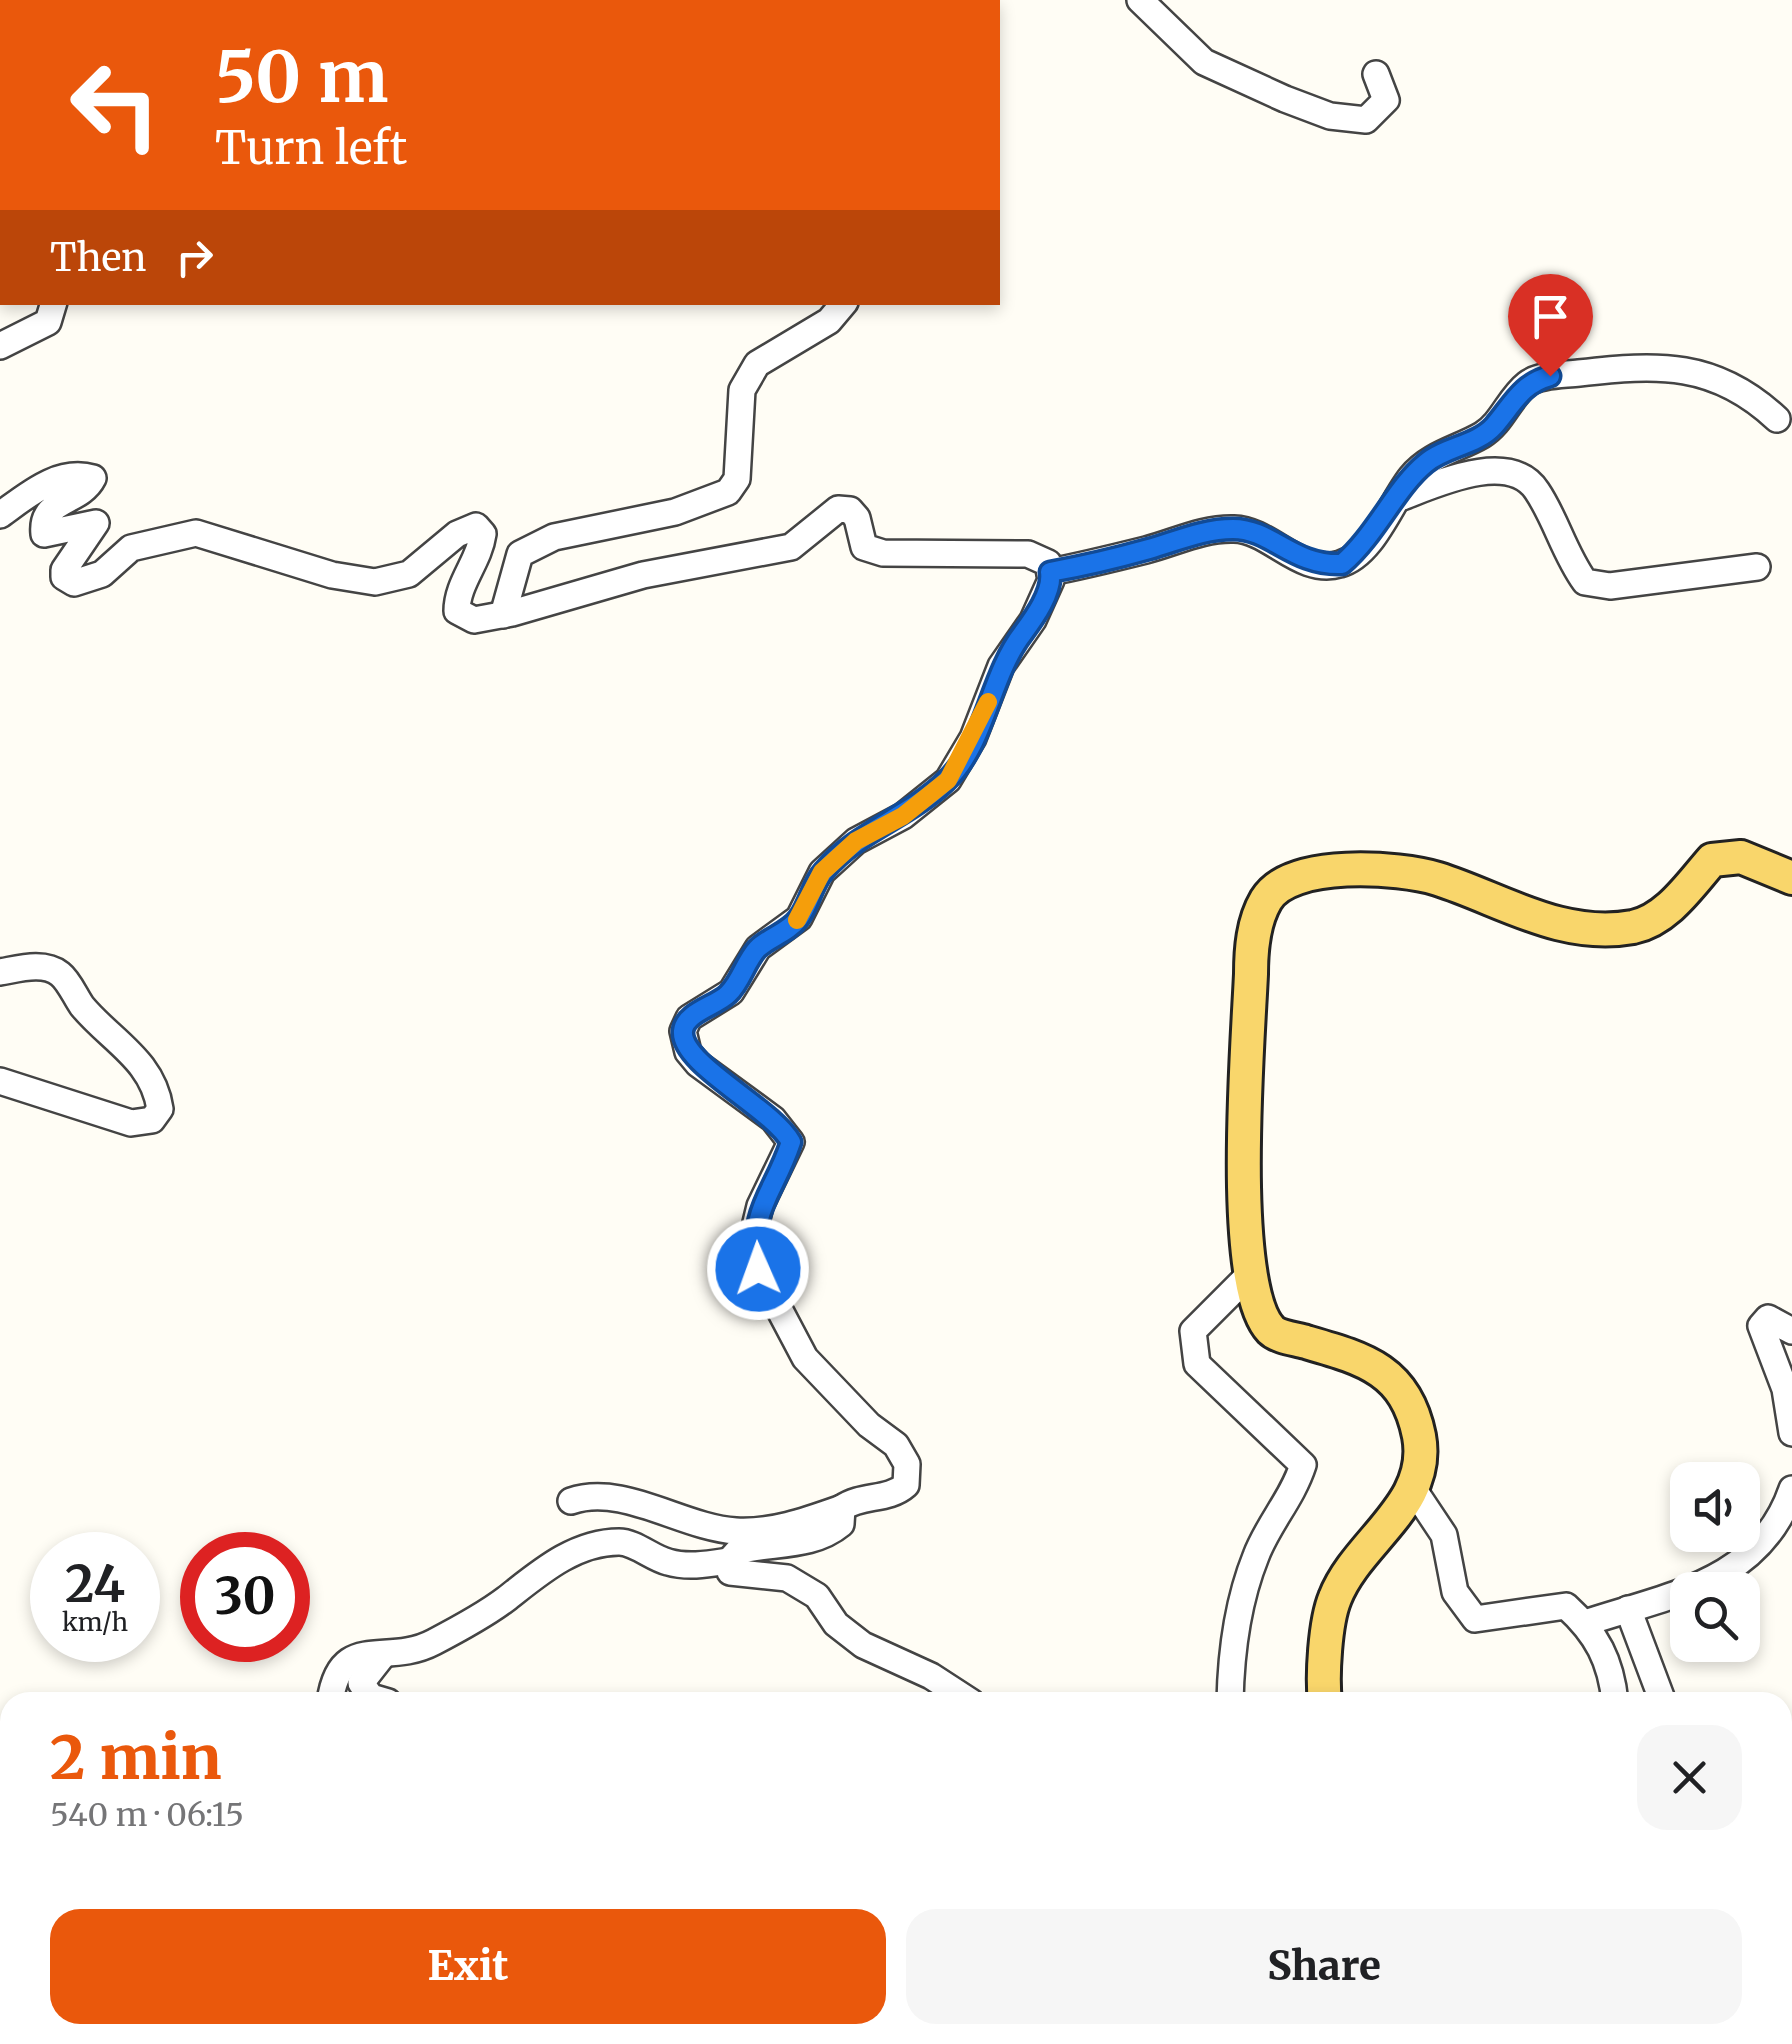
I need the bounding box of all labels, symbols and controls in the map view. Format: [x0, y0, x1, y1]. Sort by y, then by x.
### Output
text: 50 m [215, 33, 388, 121]
icon: left [50, 40, 180, 170]
text: Turn left [215, 120, 407, 176]
icon: right [167, 230, 222, 285]
text: Then [50, 234, 147, 281]
pin [1508, 274, 1593, 377]
icon: arrive [1523, 289, 1578, 344]
position arrow [706, 1217, 810, 1321]
map controls [1670, 1462, 1760, 1662]
button: sound [1670, 1462, 1760, 1552]
speed limit sign: 30 [180, 1532, 310, 1662]
text: 24 [65, 1553, 125, 1616]
button: search [1670, 1572, 1760, 1662]
text: km/h [62, 1606, 128, 1638]
text: 2 min [50, 1720, 222, 1795]
button: close [1637, 1725, 1742, 1830]
text: 540 m · 06:15 [50, 1795, 244, 1835]
button: Exit [50, 1909, 886, 2024]
button: Share [906, 1909, 1742, 2024]

